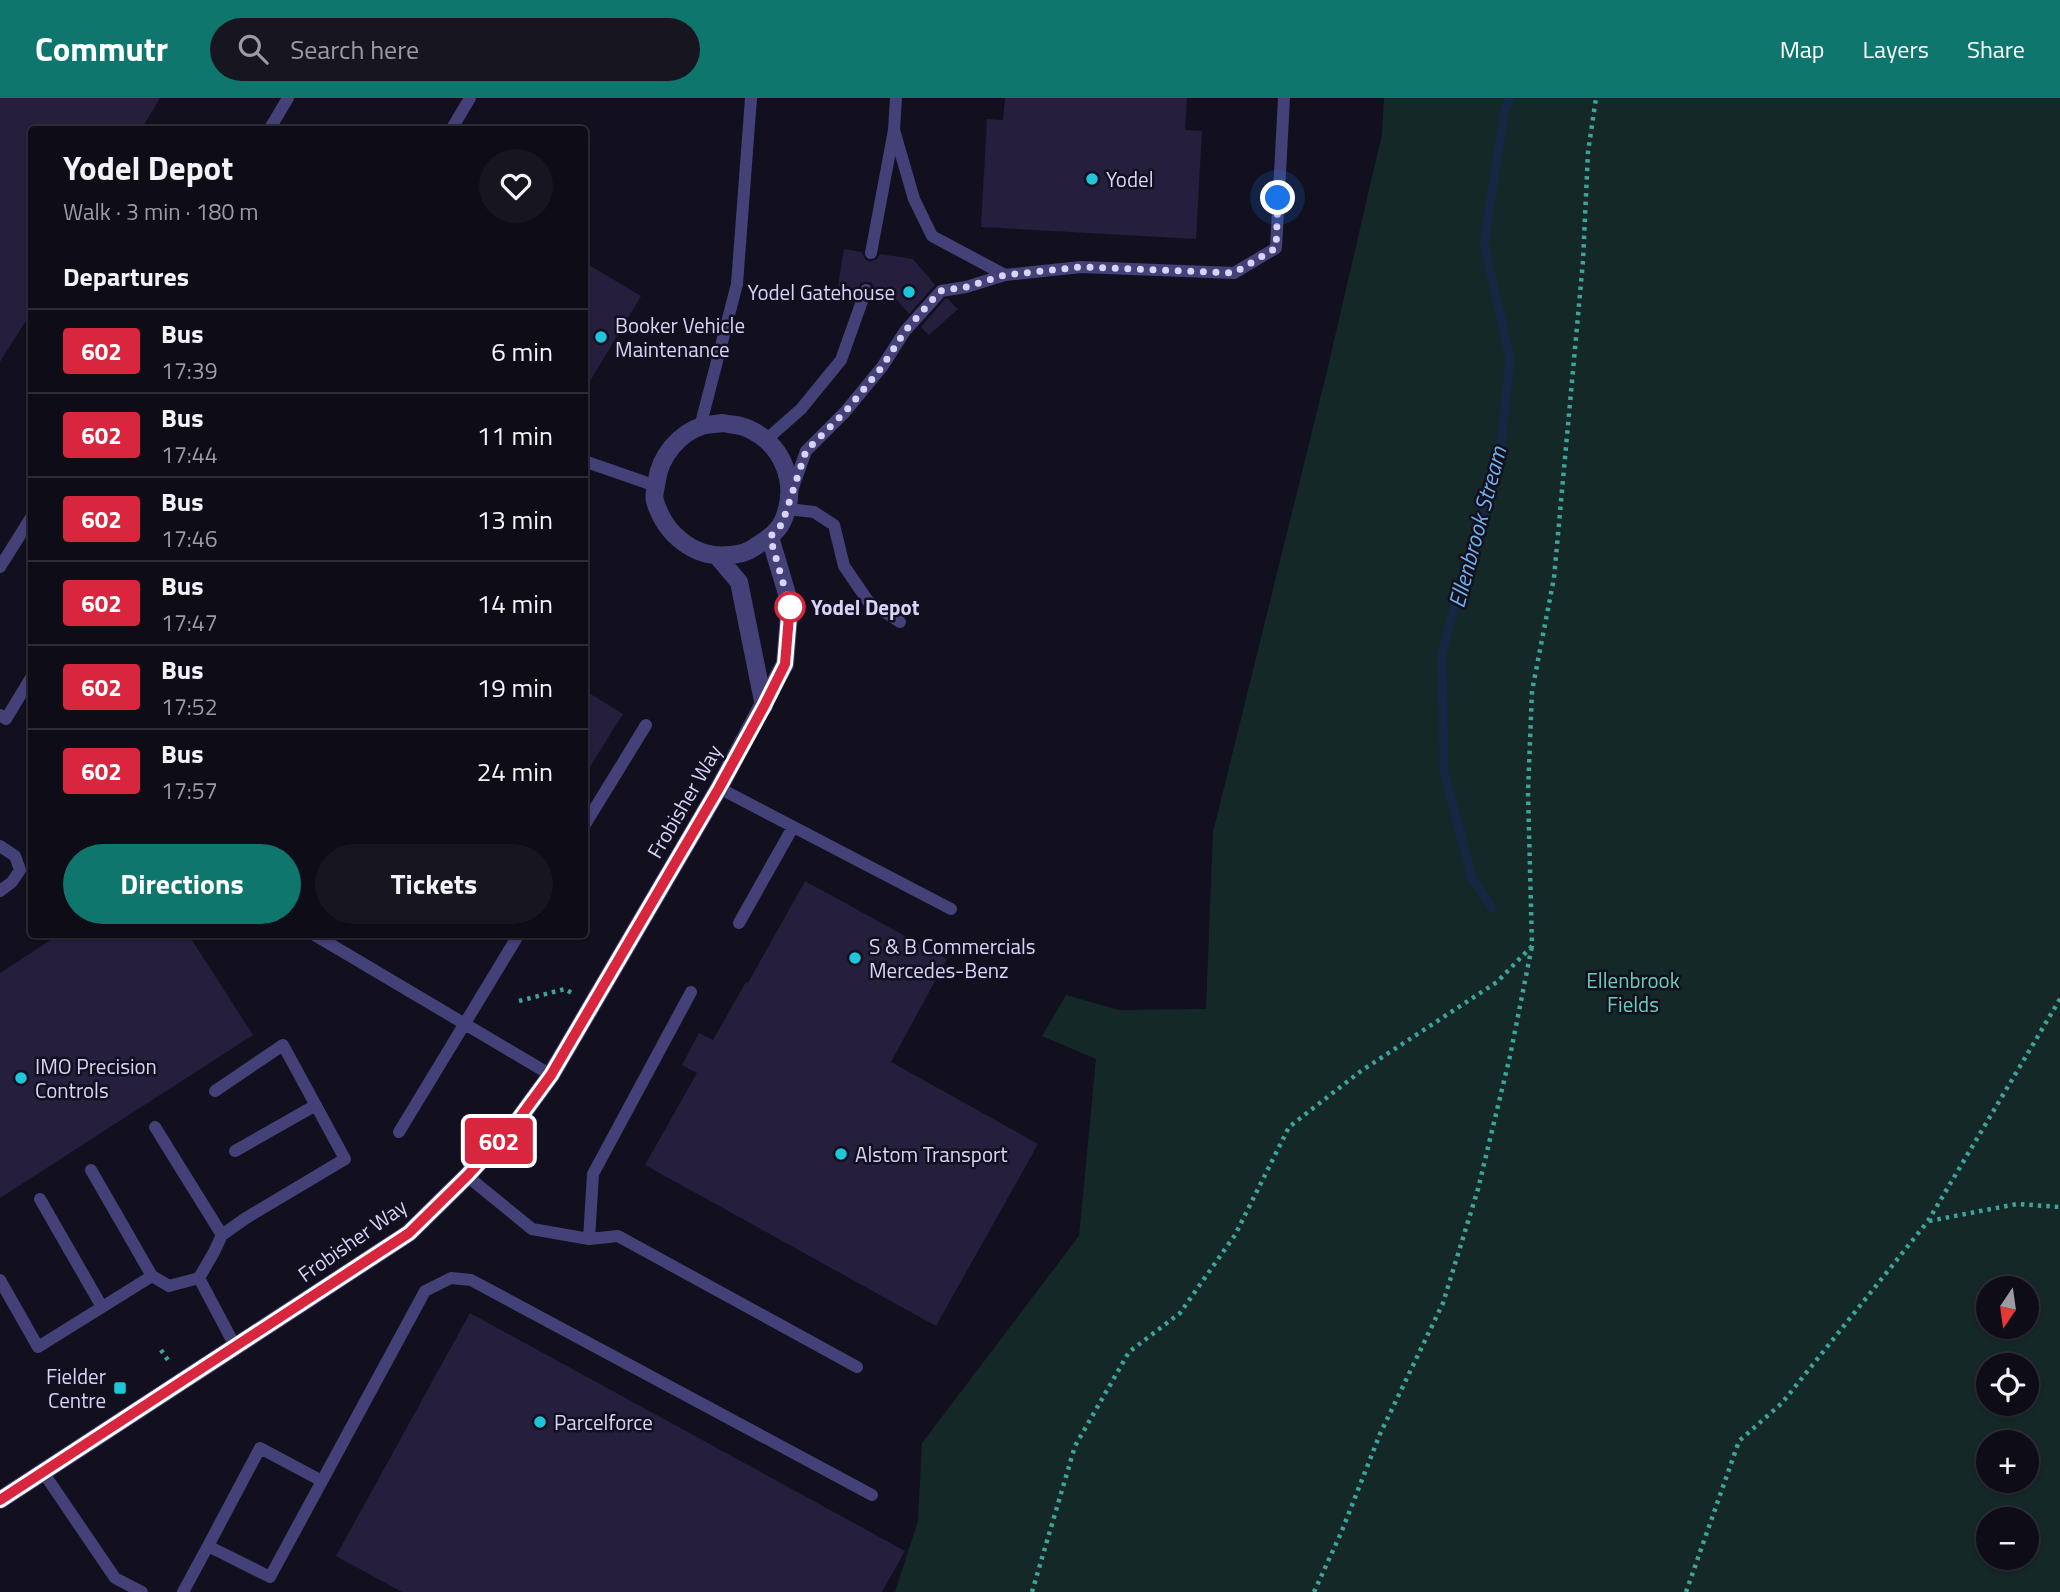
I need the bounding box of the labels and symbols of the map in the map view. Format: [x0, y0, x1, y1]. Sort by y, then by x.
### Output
place label: Yodel [1106, 163, 1153, 195]
marker: Yodel [1084, 171, 1100, 187]
your location [1260, 180, 1295, 215]
place label: Yodel Gatehouse [748, 276, 895, 308]
marker: Yodel Gatehouse [901, 284, 917, 300]
place label: Booker Vehicle Maintenance [615, 309, 745, 365]
marker: Booker Vehicle Maintenance [593, 329, 609, 345]
water label: Ellenbrook Stream [1439, 441, 1516, 612]
place label: Yodel Depot [811, 591, 920, 623]
marker: Yodel Depot [775, 592, 805, 622]
street label: Frobisher Way [638, 738, 730, 864]
place label: S & B Commercials Mercedes-Benz [869, 930, 1036, 986]
marker: S & B Commercials Mercedes-Benz [847, 950, 863, 966]
park label: Ellenbrook Fields [1586, 964, 1680, 1020]
place label: IMO Precision Controls [35, 1050, 157, 1106]
marker: IMO Precision Controls [13, 1070, 29, 1086]
line badge: 602 [459, 1118, 539, 1164]
place label: Alstom Transport [855, 1138, 1008, 1170]
marker: Alstom Transport [833, 1146, 849, 1162]
street label: Frobisher Way [291, 1191, 413, 1289]
north arrow [1976, 1276, 2039, 1339]
place label: Fielder Centre [46, 1360, 106, 1416]
marker: Fielder Centre [112, 1380, 128, 1396]
place label: Parcelforce [554, 1406, 653, 1438]
marker: Parcelforce [532, 1414, 548, 1430]

